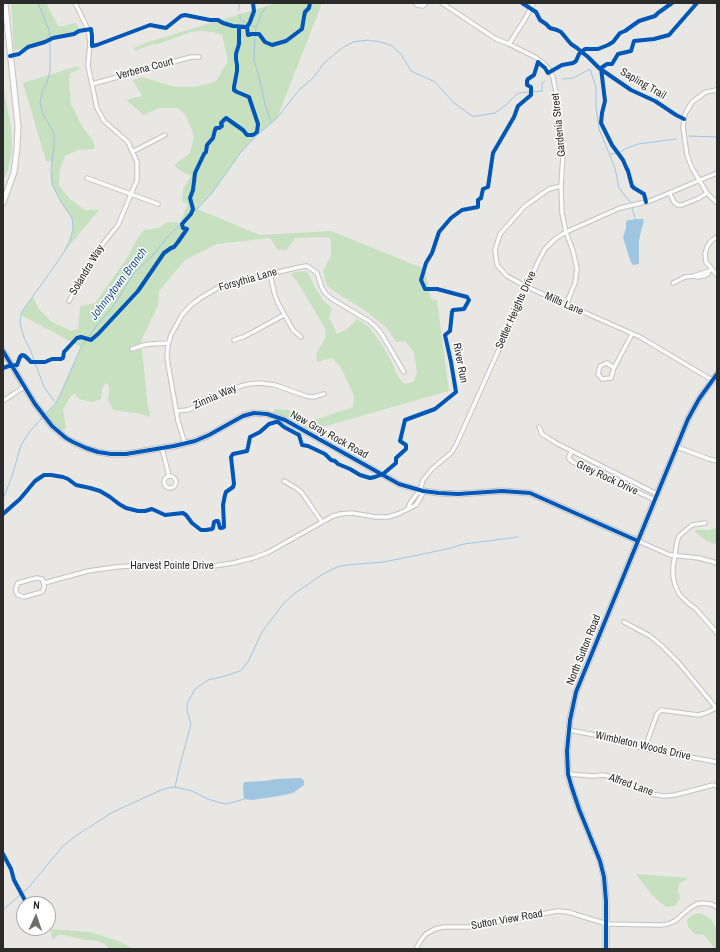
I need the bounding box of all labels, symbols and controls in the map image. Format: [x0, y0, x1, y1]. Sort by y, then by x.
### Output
street label: Verbena Court [115, 55, 175, 83]
street label: Sapling Trail [618, 66, 668, 102]
street label: Gardenia Street [549, 92, 569, 158]
street label: Solandra Way [67, 242, 107, 298]
water label: Johnnytown Branch [87, 245, 151, 323]
street label: Forsythia Lane [217, 265, 279, 295]
street label: Settler Heights Drive [493, 269, 539, 351]
street label: Mills Lane [543, 290, 585, 318]
street label: River Run [450, 342, 470, 384]
street label: Zinnia Way [191, 382, 239, 412]
street label: New Gray Rock Road [288, 408, 370, 462]
street label: Grey Rock Drive [574, 458, 640, 498]
street label: Harvest Pointe Drive [130, 559, 214, 573]
street label: North Sutton Road [564, 613, 604, 687]
street label: Wimbleton Woods Drive [594, 729, 692, 763]
street label: Alfred Lane [607, 771, 655, 799]
north arrow [16, 896, 56, 936]
text: N [33, 898, 40, 912]
street label: Sutton View Road [470, 907, 544, 933]

